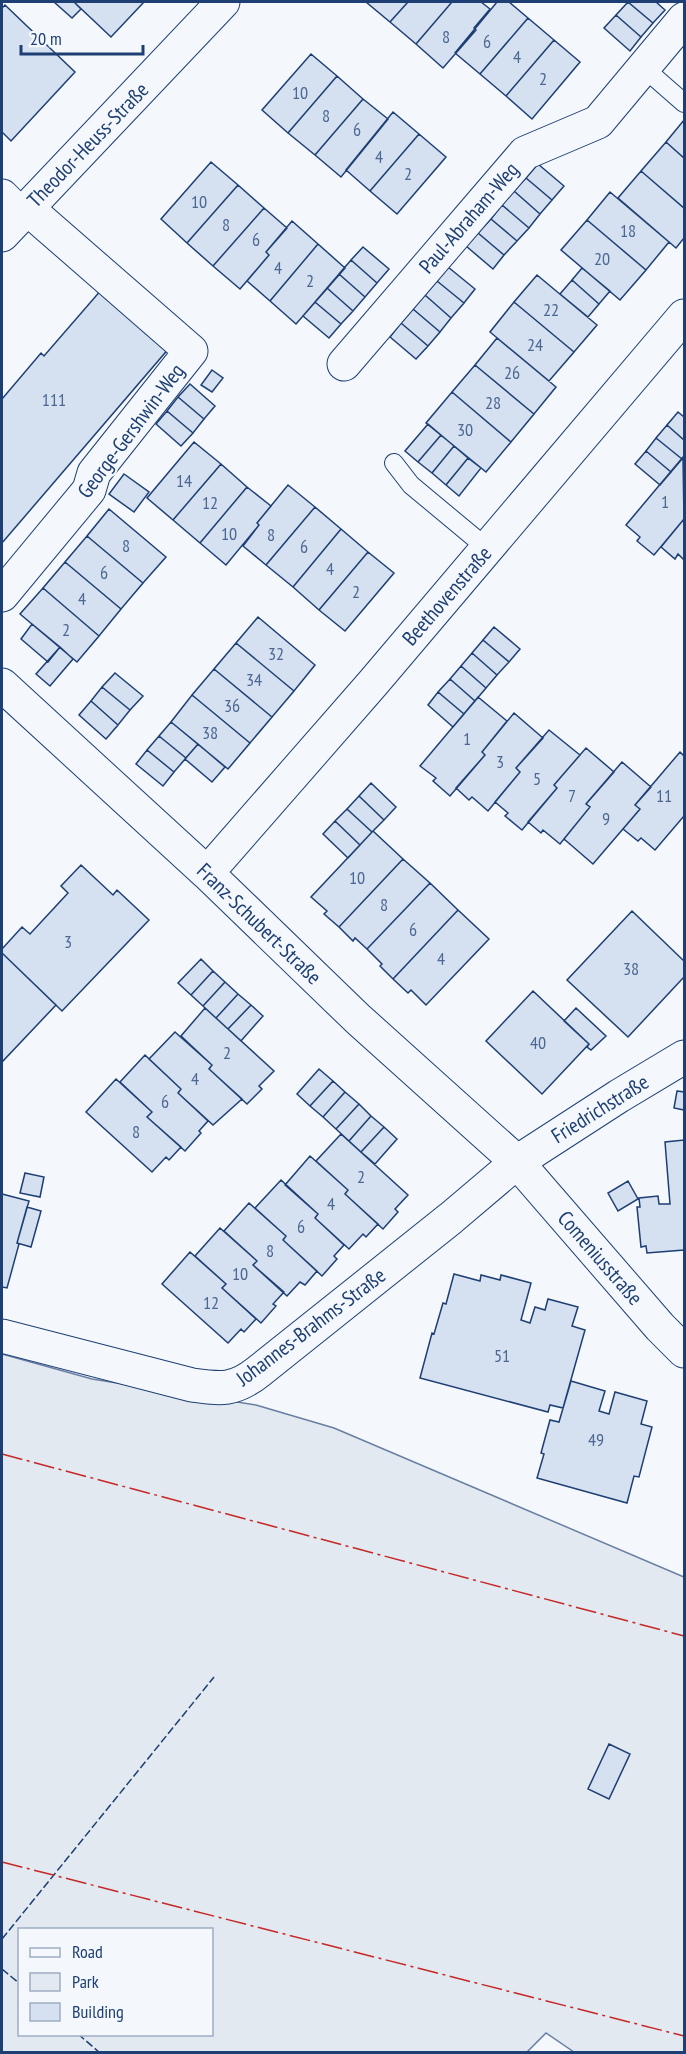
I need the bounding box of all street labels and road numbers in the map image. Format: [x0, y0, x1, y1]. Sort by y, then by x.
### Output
street label: Theodor-Heuss-Straße [21, 76, 154, 213]
street label: Paul-Abraham-Weg [413, 156, 524, 279]
street label: George-Gershwin-Weg [71, 358, 190, 503]
street label: Beethovenstraße [396, 540, 497, 651]
street label: Franz-Schubert-Straße [191, 857, 327, 990]
street label: Friedrichstraße [546, 1068, 653, 1149]
street label: Comeniusstraße [552, 1205, 649, 1310]
street label: Johannes-Brahms-Straße [230, 1262, 391, 1392]

